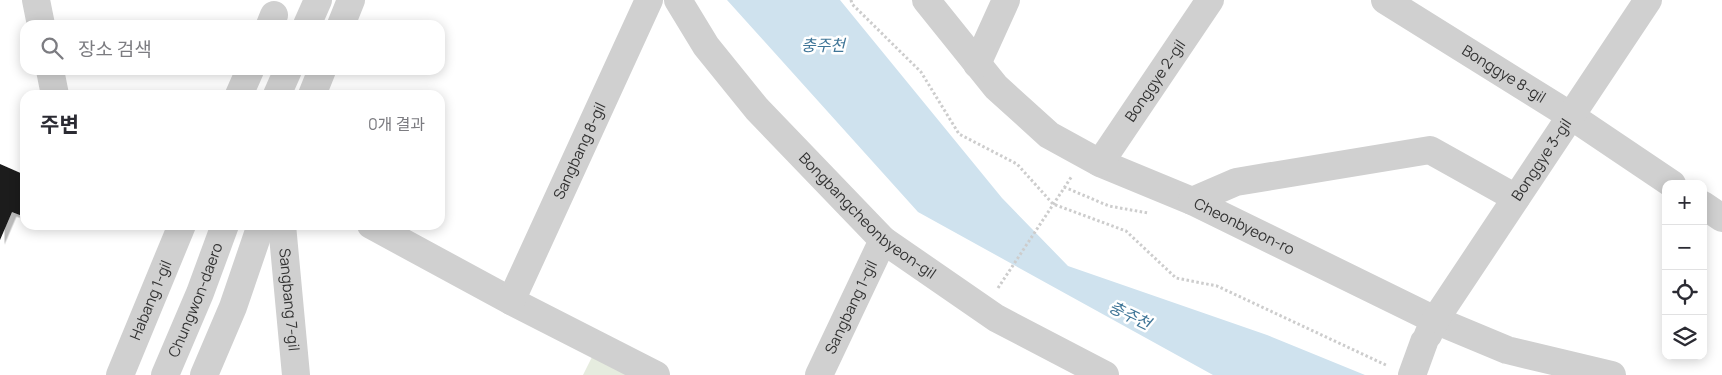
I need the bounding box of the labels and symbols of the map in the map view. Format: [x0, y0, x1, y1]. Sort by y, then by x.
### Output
water label: 충주천 [801, 34, 847, 56]
street label: Bonggye 2-gil [1120, 35, 1190, 126]
street label: Bonggye 8-gil [1458, 40, 1550, 108]
street label: Sangbang 8-gil [548, 99, 611, 203]
street label: Bonggye 3-gil [1506, 114, 1576, 205]
street label: Bongbangcheonbyeon-gil [794, 148, 940, 284]
street label: Cheonbyeon-ro [1191, 193, 1298, 260]
street label: Chungwon-daero [163, 240, 228, 360]
street label: Sangbang 7-gil [274, 247, 305, 352]
street label: Habang 1-gil [125, 257, 176, 343]
street label: Sangbang 1-gil [819, 257, 882, 357]
water label: 충주천 [1105, 295, 1157, 336]

